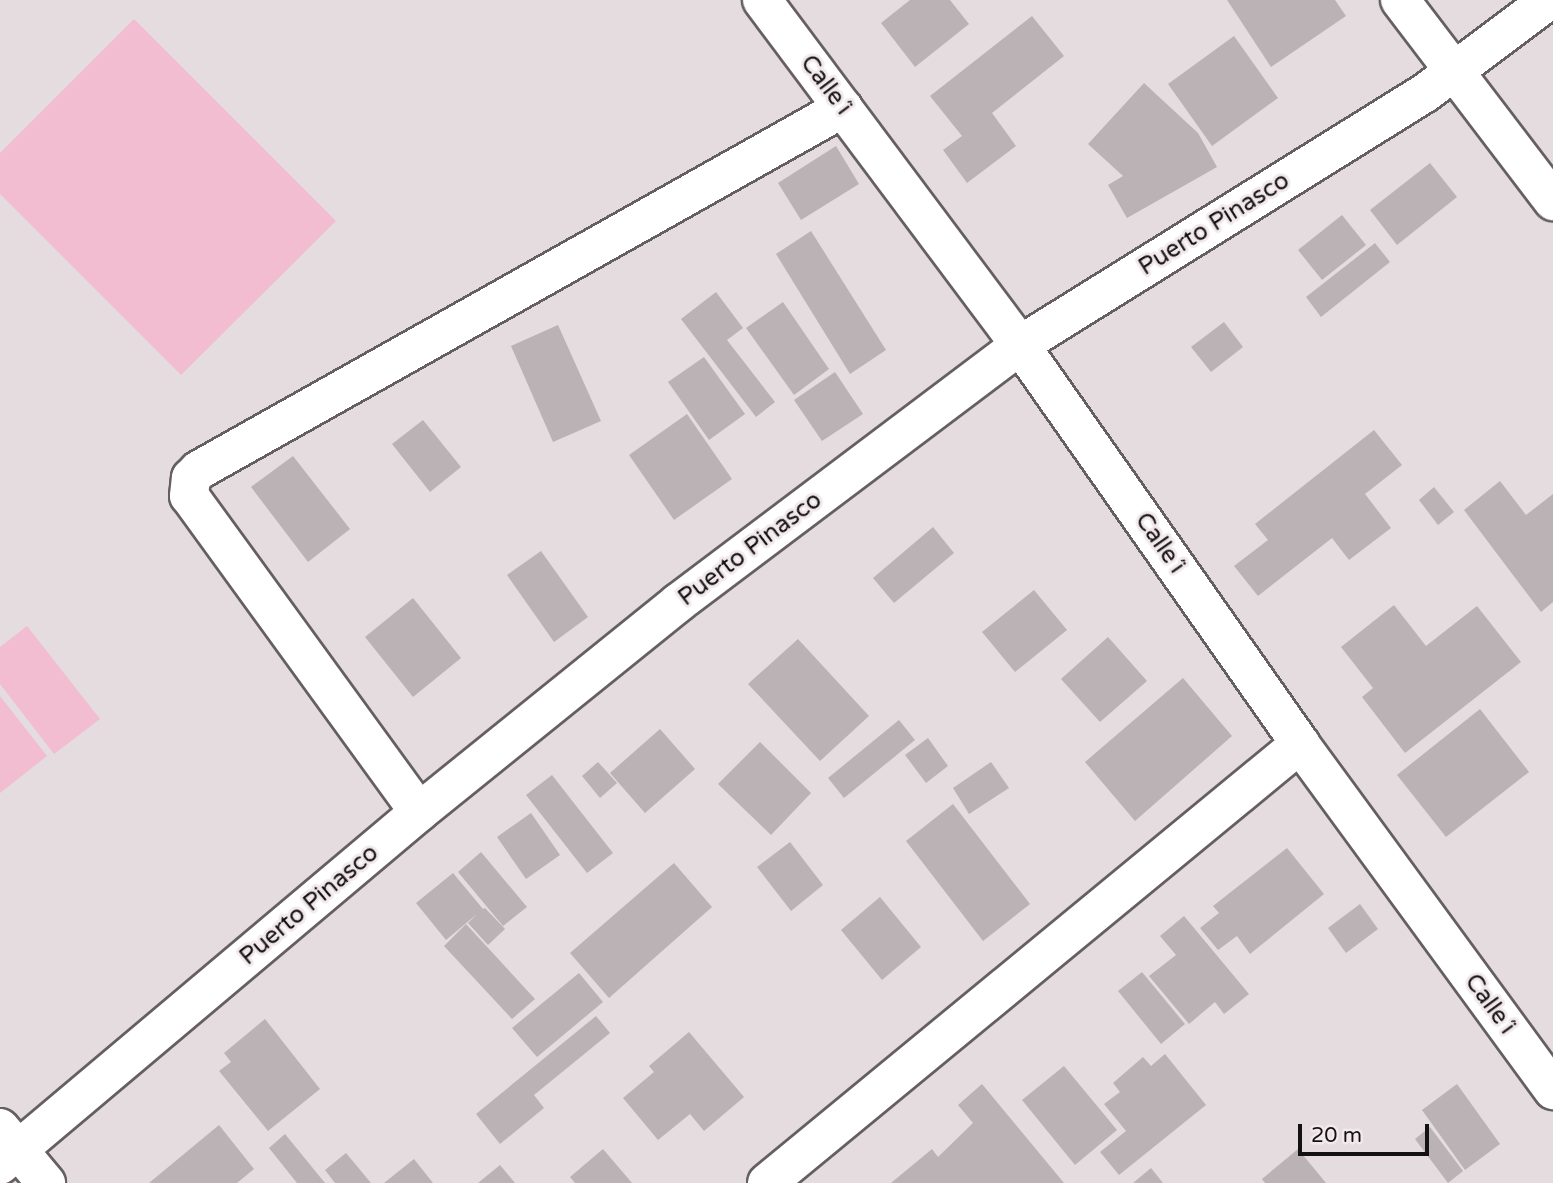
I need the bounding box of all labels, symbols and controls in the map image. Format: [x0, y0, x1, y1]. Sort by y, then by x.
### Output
street label: Calle´i [794, 49, 858, 121]
street label: Puerto Pinasco [1133, 166, 1295, 282]
street label: Puerto Pinasco [673, 486, 827, 612]
street label: Calle´i [1129, 507, 1191, 579]
street label: Puerto Pinasco [234, 839, 384, 971]
street label: Calle´i [1459, 968, 1521, 1040]
scale bar [1301, 1110, 1432, 1154]
text: 20 m [1311, 1123, 1362, 1148]

